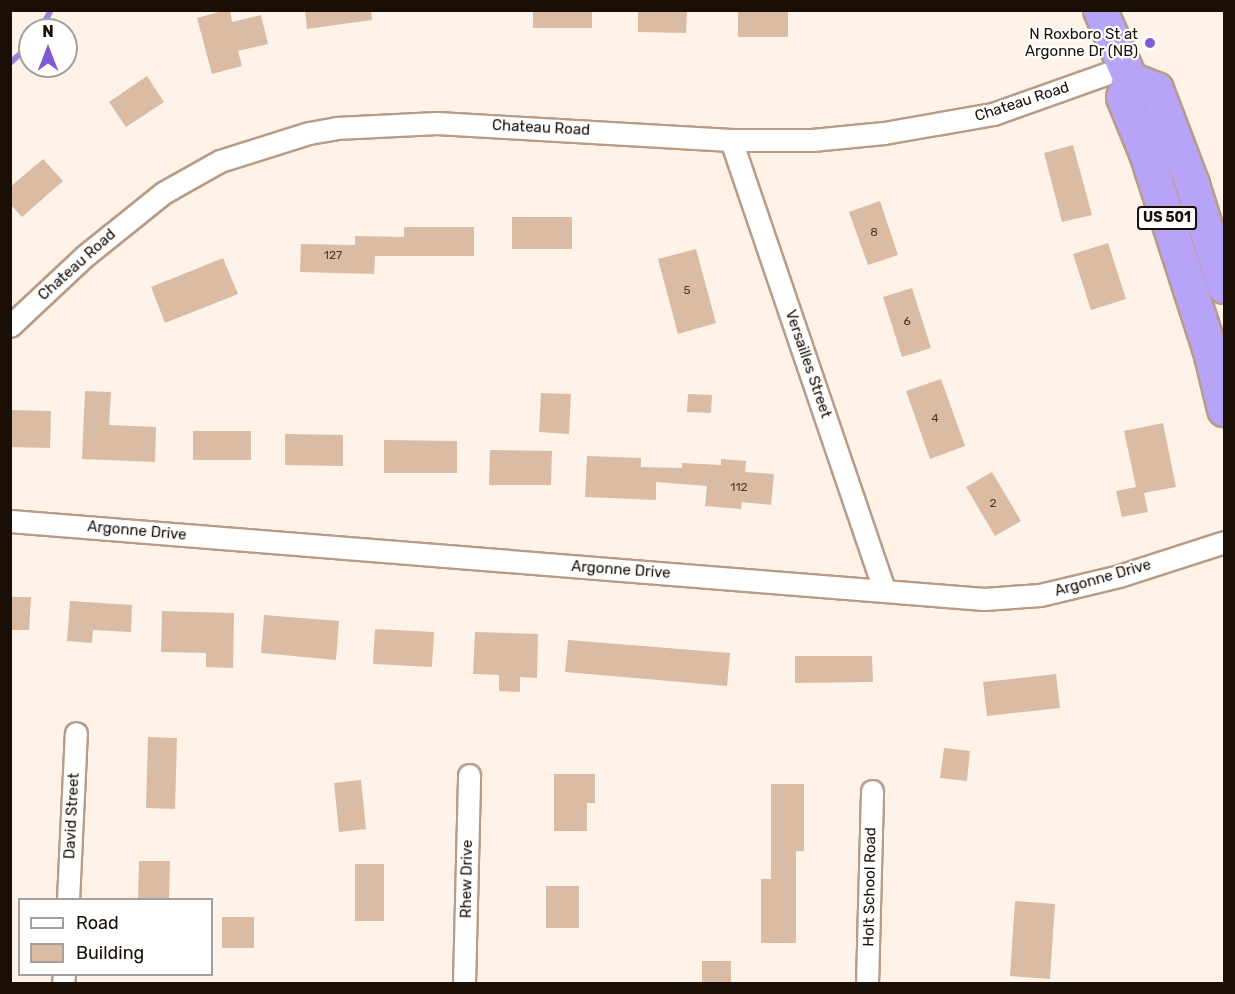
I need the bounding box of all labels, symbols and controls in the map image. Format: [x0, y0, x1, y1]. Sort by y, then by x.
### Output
north arrow [18, 18, 78, 78]
text: N [42, 22, 54, 41]
place label: N Roxboro St at Argonne Dr (NB) [1025, 25, 1138, 60]
marker: N Roxboro St at Argonne Dr (NB) [1143, 36, 1157, 50]
street label: Chateau Road [973, 78, 1071, 126]
street label: Chateau Road [492, 116, 590, 140]
road number: US 501 [1137, 207, 1197, 229]
street label: Chateau Road [35, 225, 119, 305]
house number: 8 [870, 226, 878, 240]
house number: 127 [324, 249, 342, 263]
house number: 5 [683, 284, 691, 298]
street label: Versailles Street [781, 308, 835, 420]
house number: 6 [903, 315, 911, 329]
house number: 4 [931, 412, 939, 426]
house number: 112 [730, 481, 748, 495]
house number: 2 [989, 497, 997, 511]
street label: Argonne Drive [87, 518, 187, 544]
street label: Argonne Drive [1053, 556, 1153, 600]
street label: Argonne Drive [571, 558, 671, 582]
street label: David Street [61, 772, 83, 860]
street label: Holt School Road [860, 827, 880, 947]
street label: Rhew Drive [457, 839, 477, 919]
legend [18, 898, 213, 976]
text: Road [76, 912, 119, 934]
text: Building [76, 942, 144, 964]

